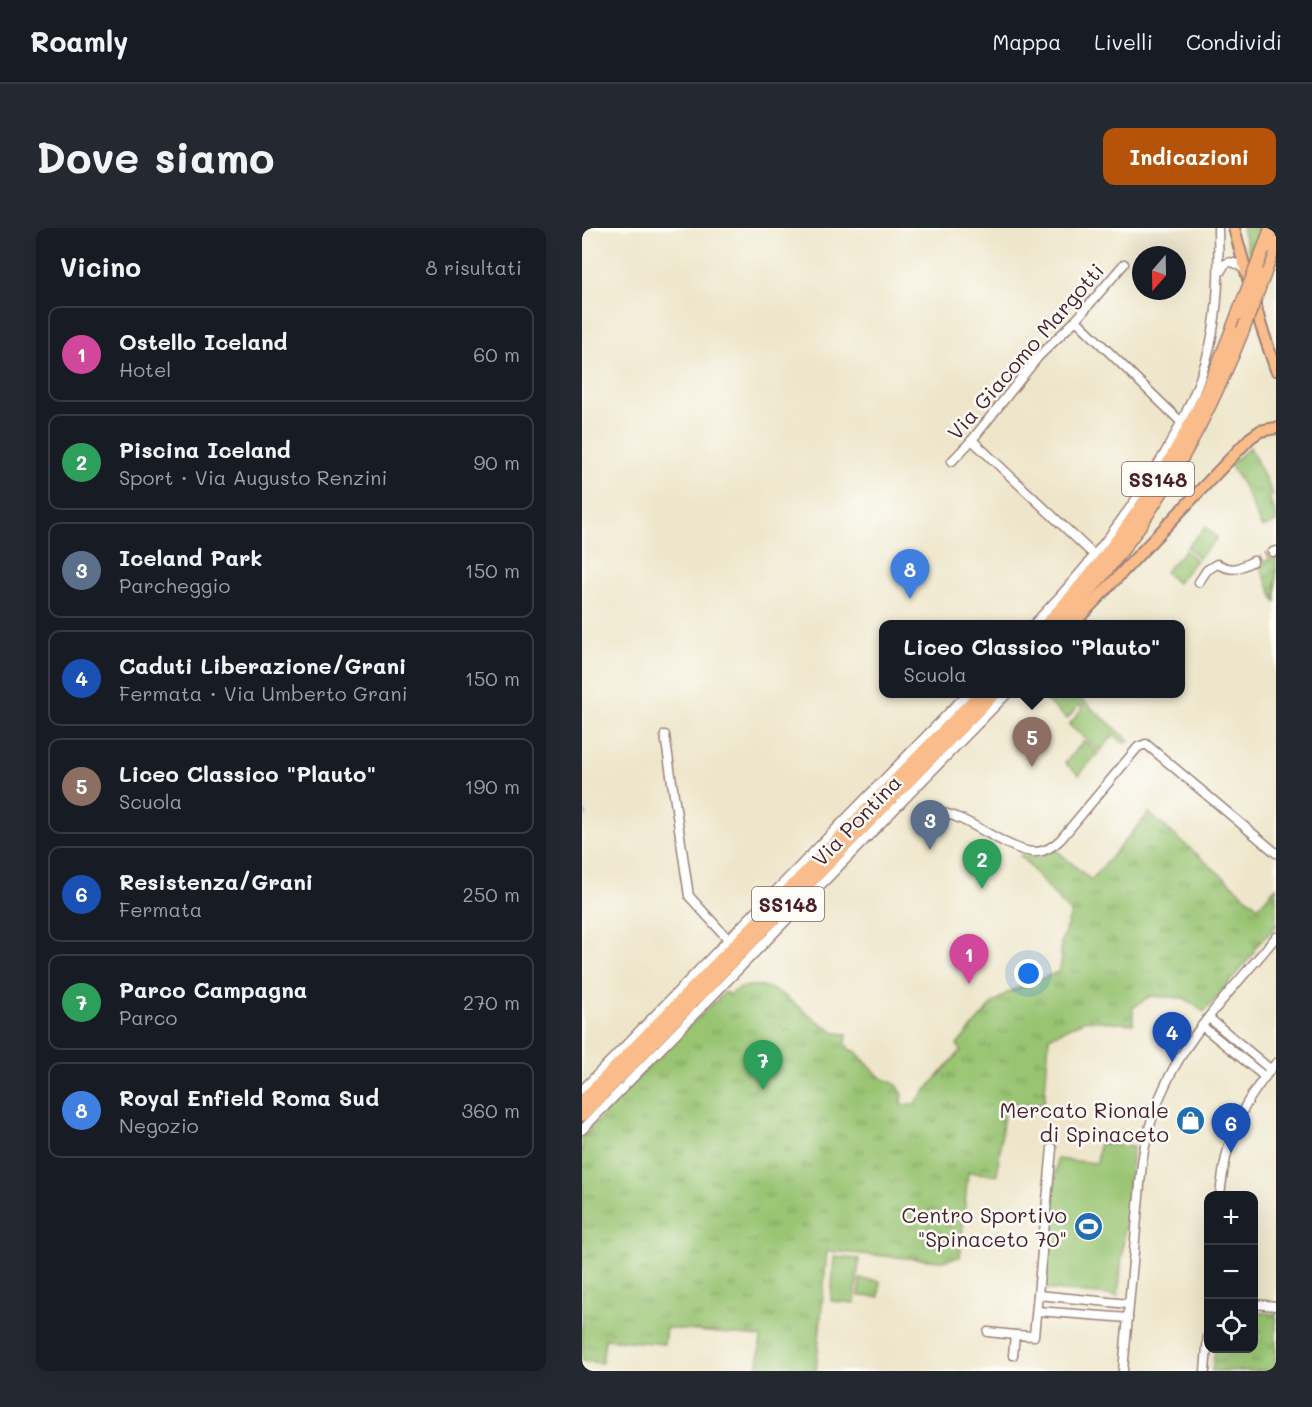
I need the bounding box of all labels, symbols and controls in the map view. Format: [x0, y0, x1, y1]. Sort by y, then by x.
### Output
text: Roamly [30, 23, 129, 59]
text: Mappa [993, 28, 1061, 55]
text: Livelli [1094, 28, 1153, 55]
text: Condividi [1186, 28, 1282, 55]
button: Indicazioni [1103, 128, 1276, 185]
text: Dove siamo [36, 129, 275, 184]
north arrow [1132, 246, 1186, 300]
text: Vicino [60, 250, 141, 284]
text: 8 risultati [425, 254, 522, 280]
street label: Via Giacomo Margotti [941, 257, 1109, 445]
text: Ostello Iceland [119, 327, 287, 356]
text: 1 [77, 341, 86, 367]
text: 60 m [473, 341, 520, 367]
text: Hotel [119, 356, 171, 382]
text: Piscina Iceland [119, 435, 291, 464]
text: 2 [76, 449, 87, 475]
text: 90 m [474, 449, 520, 475]
road number: SS148 [1122, 462, 1194, 496]
text: Sport · Via Augusto Renzini [119, 464, 387, 490]
text: Iceland Park [119, 543, 262, 572]
pin: 8 [890, 550, 930, 599]
text: 3 [76, 557, 88, 583]
text: 150 m [465, 557, 520, 583]
text: Parcheggio [119, 572, 230, 598]
popup [879, 620, 1185, 698]
text: Liceo Classico "Plauto" [903, 632, 1161, 661]
text: Caduti Liberazione/Grani [119, 651, 407, 680]
text: Scuola [903, 661, 967, 687]
text: 4 [75, 665, 88, 691]
text: 150 m [465, 665, 520, 691]
text: Fermata · Via Umberto Grani [119, 680, 408, 706]
pin: 5 [1012, 718, 1052, 767]
text: Liceo Classico "Plauto" [119, 759, 376, 788]
street label: Via Pontina [806, 769, 906, 871]
text: 5 [76, 773, 87, 799]
text: 190 m [465, 773, 520, 799]
text: Scuola [119, 788, 182, 814]
pin: 3 [910, 800, 950, 850]
pin: 2 [962, 840, 1002, 889]
text: Resistenza/Grani [119, 867, 313, 896]
text: 6 [75, 881, 88, 907]
text: 250 m [463, 881, 520, 907]
road number: SS148 [752, 887, 824, 921]
text: Fermata [119, 896, 202, 922]
pin: 1 [950, 934, 988, 984]
your location [1014, 959, 1043, 988]
text: Parco Campagna [119, 975, 307, 1004]
text: 7 [76, 989, 87, 1015]
text: 270 m [463, 989, 520, 1015]
text: Parco [119, 1004, 177, 1030]
pin: 4 [1152, 1012, 1192, 1062]
pin: 7 [744, 1040, 783, 1090]
text: Royal Enfield Roma Sud [119, 1083, 379, 1112]
place label: Mercato Rionale di Spinaceto [1000, 1096, 1169, 1147]
text: 8 [75, 1097, 88, 1123]
text: 360 m [462, 1097, 520, 1123]
pin: 6 [1212, 1104, 1250, 1153]
shop icon: Mercato Rionale di Spinaceto [1174, 1105, 1206, 1137]
text: Negozio [119, 1112, 199, 1138]
map controls [1204, 1191, 1258, 1353]
button: + [1204, 1191, 1258, 1245]
place label: Centro Sportivo "Spinaceto 70" [901, 1201, 1067, 1252]
sports icon: Centro Sportivo "Spinaceto 70" [1072, 1210, 1104, 1242]
button: − [1204, 1245, 1258, 1299]
button: locate [1204, 1299, 1258, 1353]

